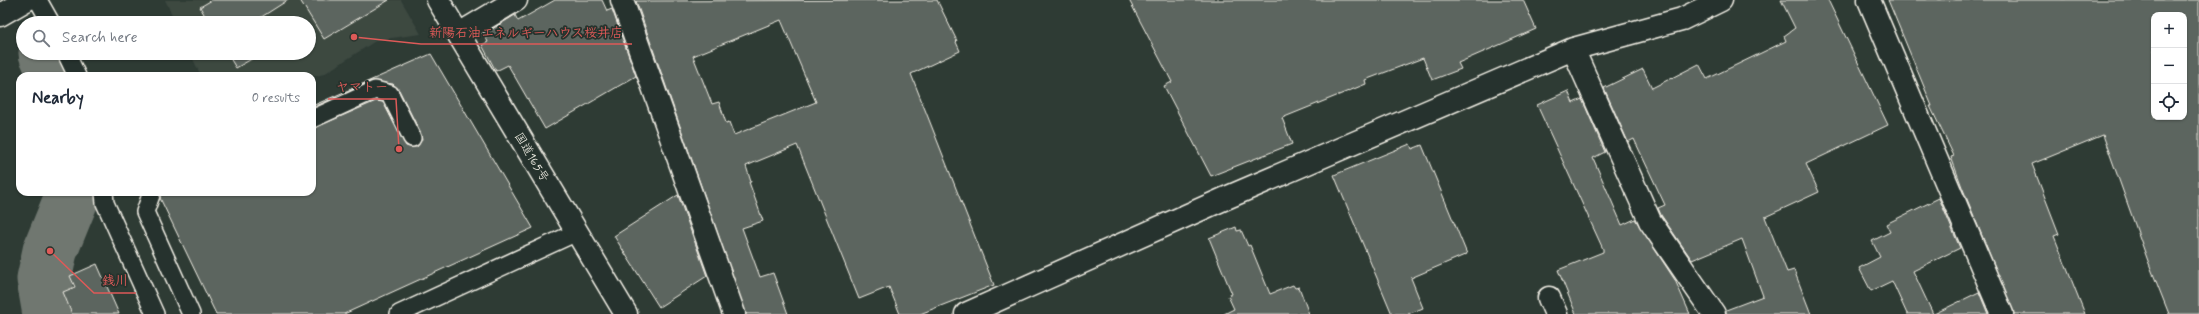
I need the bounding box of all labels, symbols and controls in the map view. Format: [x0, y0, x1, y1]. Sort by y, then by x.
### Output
map controls [2151, 12, 2187, 120]
button: + [2151, 12, 2187, 48]
search box [16, 16, 316, 60]
callout: 新陽石油エネルギーハウス桜井店 [421, 19, 632, 44]
text: 新陽石油エネルギーハウス桜井店 [429, 25, 623, 42]
icon: search [30, 27, 52, 49]
text: Search here [62, 28, 138, 48]
button: − [2151, 48, 2187, 84]
callout: ヤマトー [328, 74, 396, 99]
text: ヤマトー [336, 79, 388, 96]
button: locate [2151, 84, 2187, 120]
text: Nearby [32, 87, 84, 109]
text: 0 results [252, 90, 300, 107]
street label: 国道165号 [510, 130, 552, 185]
callout: 銭川 [94, 268, 136, 293]
text: 銭川 [102, 273, 128, 290]

